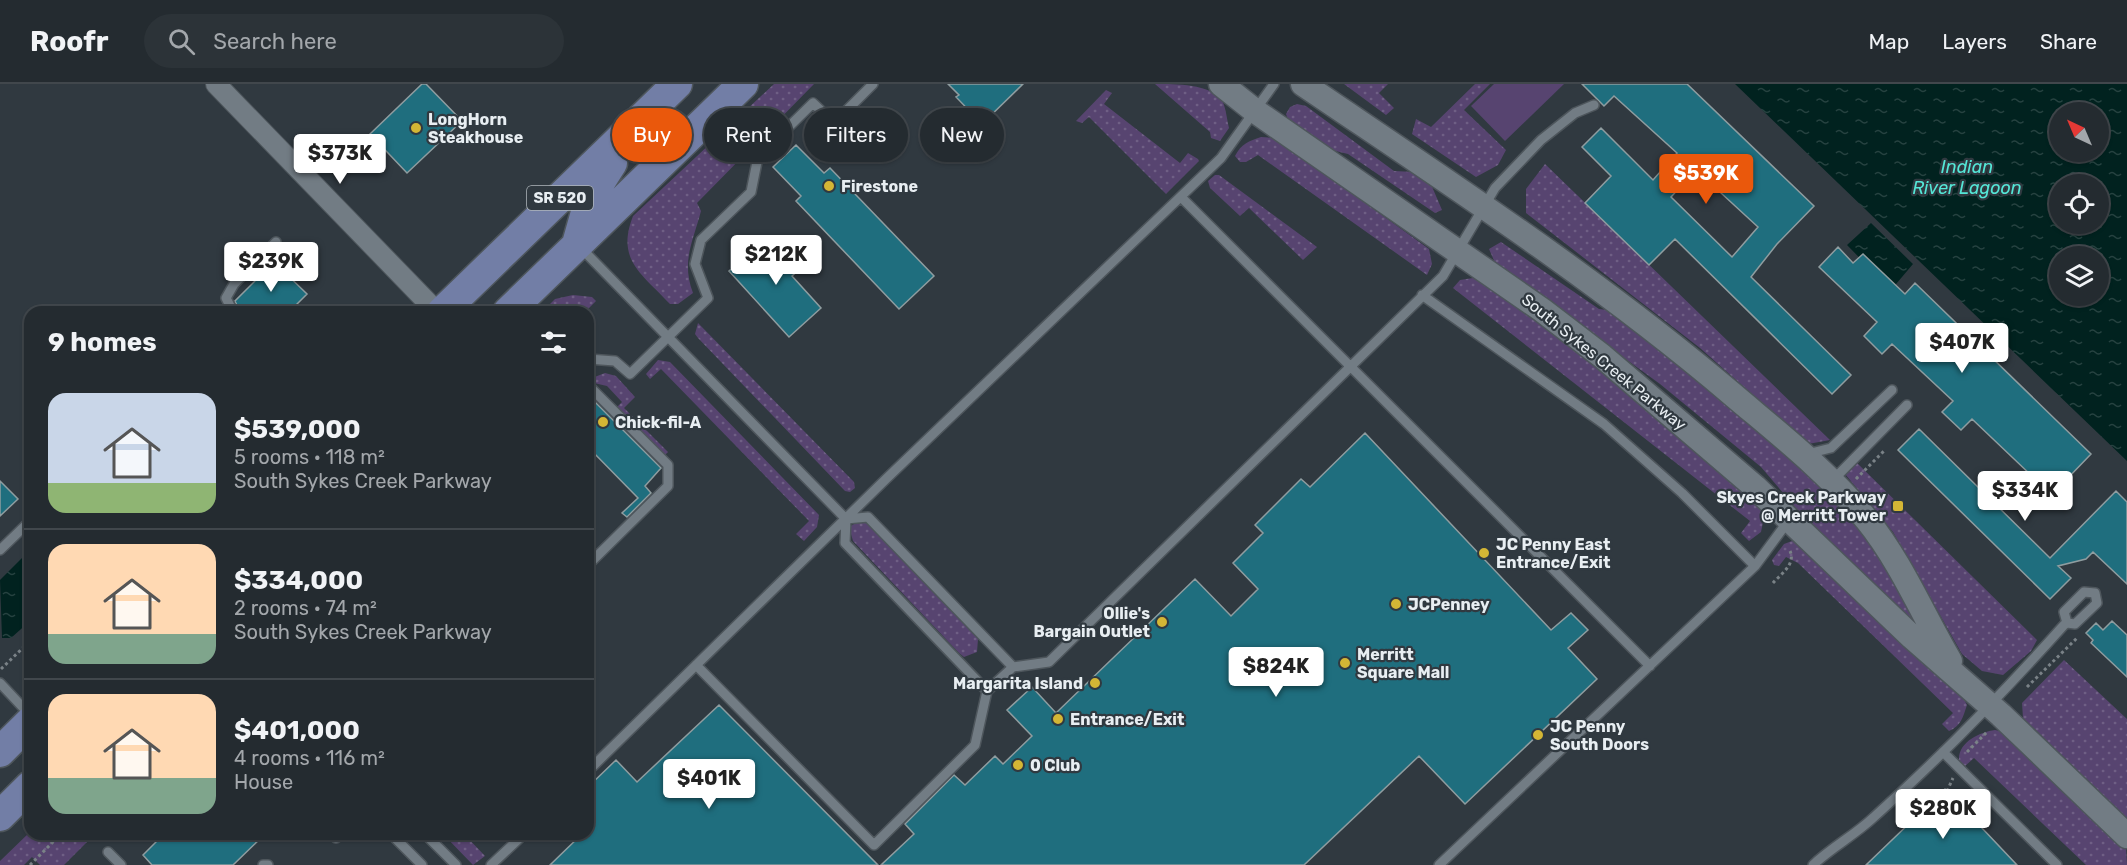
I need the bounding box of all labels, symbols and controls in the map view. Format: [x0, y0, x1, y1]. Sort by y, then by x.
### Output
search box [144, 14, 564, 68]
text: Roofr [30, 25, 108, 58]
icon: search [165, 25, 198, 58]
text: Search here [213, 28, 337, 55]
text: Map [1868, 29, 1909, 54]
text: Layers [1942, 29, 2007, 54]
text: Share [2040, 29, 2097, 54]
north arrow [2049, 102, 2109, 162]
map controls [2049, 102, 2109, 306]
chip: Buy [612, 108, 692, 162]
chip: Rent [704, 108, 792, 162]
chip: Filters [804, 108, 908, 162]
chip: New [920, 108, 1004, 162]
place label: LongHorn Steakhouse [428, 110, 523, 147]
marker: LongHorn Steakhouse [409, 121, 423, 135]
pin: $373K [298, 134, 382, 185]
text: $373K [308, 141, 372, 165]
pin: $539K [1664, 154, 1748, 205]
water label: Indian River Lagoon [1912, 156, 2022, 199]
text: $539K [1673, 161, 1739, 185]
button: locate [2049, 174, 2109, 234]
place label: Firestone [841, 177, 918, 196]
marker: Firestone [822, 179, 836, 193]
road number: SR 520 [527, 186, 593, 210]
pin: $212K [734, 235, 818, 286]
pin: $239K [229, 242, 313, 293]
text: $212K [745, 242, 807, 266]
button: layers [2049, 246, 2109, 306]
text: $239K [238, 249, 304, 273]
street label: South Sykes Creek Parkway [1518, 290, 1690, 434]
pin: $407K [1920, 323, 2004, 374]
icon: filters [537, 326, 570, 359]
text: 9 homes [48, 327, 157, 358]
text: $407K [1929, 330, 1995, 354]
place label: Chick-fil-A [615, 413, 702, 432]
text: $539,000 [234, 414, 361, 445]
marker: Chick-fil-A [596, 415, 610, 429]
icon: home [96, 417, 168, 489]
text: 5 rooms · 118 m² [234, 445, 385, 469]
text: South Sykes Creek Parkway [234, 469, 492, 493]
pin: $334K [1983, 471, 2067, 522]
text: $334K [1992, 478, 2058, 502]
place label: Skyes Creek Parkway @ Merritt Tower [1716, 488, 1887, 525]
marker: Skyes Creek Parkway @ Merritt Tower [1891, 499, 1905, 513]
place label: JC Penny East Entrance/Exit [1496, 535, 1611, 572]
marker: JC Penny East Entrance/Exit [1477, 546, 1491, 560]
text: $334,000 [234, 565, 363, 596]
icon: home [96, 568, 168, 640]
place label: JCPenney [1408, 595, 1490, 614]
text: 2 rooms · 74 m² [234, 596, 377, 620]
marker: JCPenney [1389, 597, 1403, 611]
place label: Ollie's Bargain Outlet [1034, 604, 1151, 641]
marker: Ollie's Bargain Outlet [1155, 615, 1169, 629]
text: South Sykes Creek Parkway [234, 620, 492, 644]
place label: Merritt Square Mall [1357, 645, 1449, 682]
pin: $824K [1234, 647, 1318, 698]
text: $824K [1243, 654, 1309, 678]
marker: Merritt Square Mall [1338, 656, 1352, 670]
place label: Margarita Island [953, 674, 1083, 693]
marker: Margarita Island [1088, 676, 1102, 690]
place label: Entrance/Exit [1070, 710, 1185, 729]
marker: Entrance/Exit [1051, 712, 1065, 726]
text: $401,000 [234, 715, 360, 746]
place label: JC Penny South Doors [1550, 717, 1649, 754]
icon: home [96, 718, 168, 790]
marker: JC Penny South Doors [1531, 728, 1545, 742]
text: 4 rooms · 116 m² [234, 746, 385, 770]
place label: 0 Club [1030, 756, 1080, 775]
marker: 0 Club [1011, 758, 1025, 772]
pin: $401K [667, 759, 751, 810]
text: $401K [677, 766, 741, 790]
text: House [234, 770, 293, 794]
pin: $280K [1901, 789, 1985, 840]
text: $280K [1910, 796, 1976, 820]

